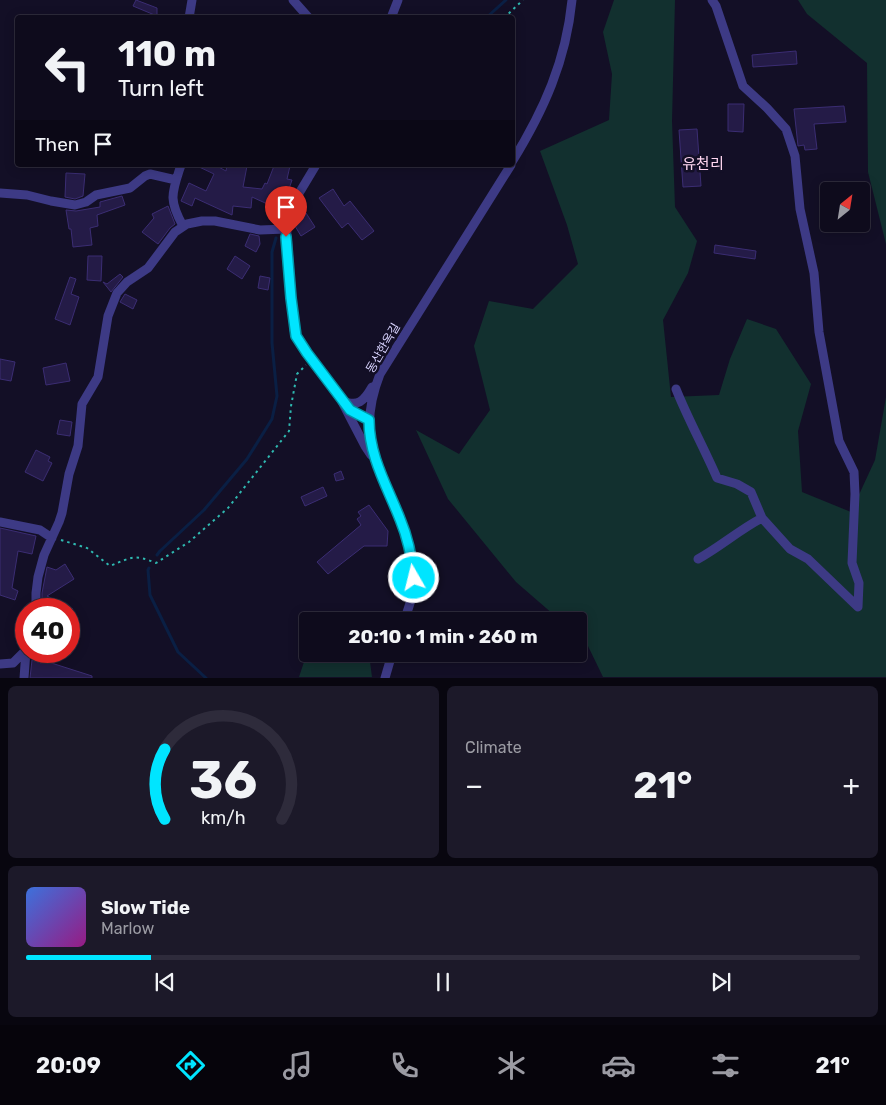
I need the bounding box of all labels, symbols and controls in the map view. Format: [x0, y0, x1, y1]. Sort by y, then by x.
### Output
text: 110 m [118, 33, 216, 75]
icon: left [35, 35, 100, 100]
text: Turn left [118, 75, 204, 102]
icon: arrive [89, 130, 117, 158]
text: Then [35, 133, 79, 156]
district label: 유천리 [682, 155, 724, 173]
north arrow [820, 182, 870, 232]
map controls [820, 182, 870, 232]
pin [265, 186, 307, 237]
icon: arrive [272, 193, 300, 221]
street label: 동산한옥길 [363, 321, 403, 375]
position arrow [387, 551, 439, 603]
speed limit sign: 40 [15, 598, 80, 663]
text: 20:10 · 1 min · 260 m [348, 625, 538, 648]
text: Climate [465, 738, 522, 757]
text: 36 [189, 749, 258, 811]
text: 21° [633, 762, 692, 808]
text: − [465, 769, 483, 802]
text: + [843, 769, 860, 802]
text: km/h [201, 807, 246, 828]
text: Slow Tide [101, 896, 190, 919]
text: Marlow [101, 919, 154, 938]
icon: previous [151, 968, 179, 996]
icon: pause [429, 968, 457, 996]
icon: next [707, 968, 735, 996]
icon: directions [173, 1048, 208, 1083]
icon: music [280, 1048, 315, 1083]
icon: phone [387, 1048, 422, 1083]
icon: climate [494, 1048, 529, 1083]
icon: car [601, 1048, 636, 1083]
icon: filters [708, 1048, 743, 1083]
text: 20:09 [36, 1052, 101, 1079]
text: 21° [816, 1052, 850, 1079]

